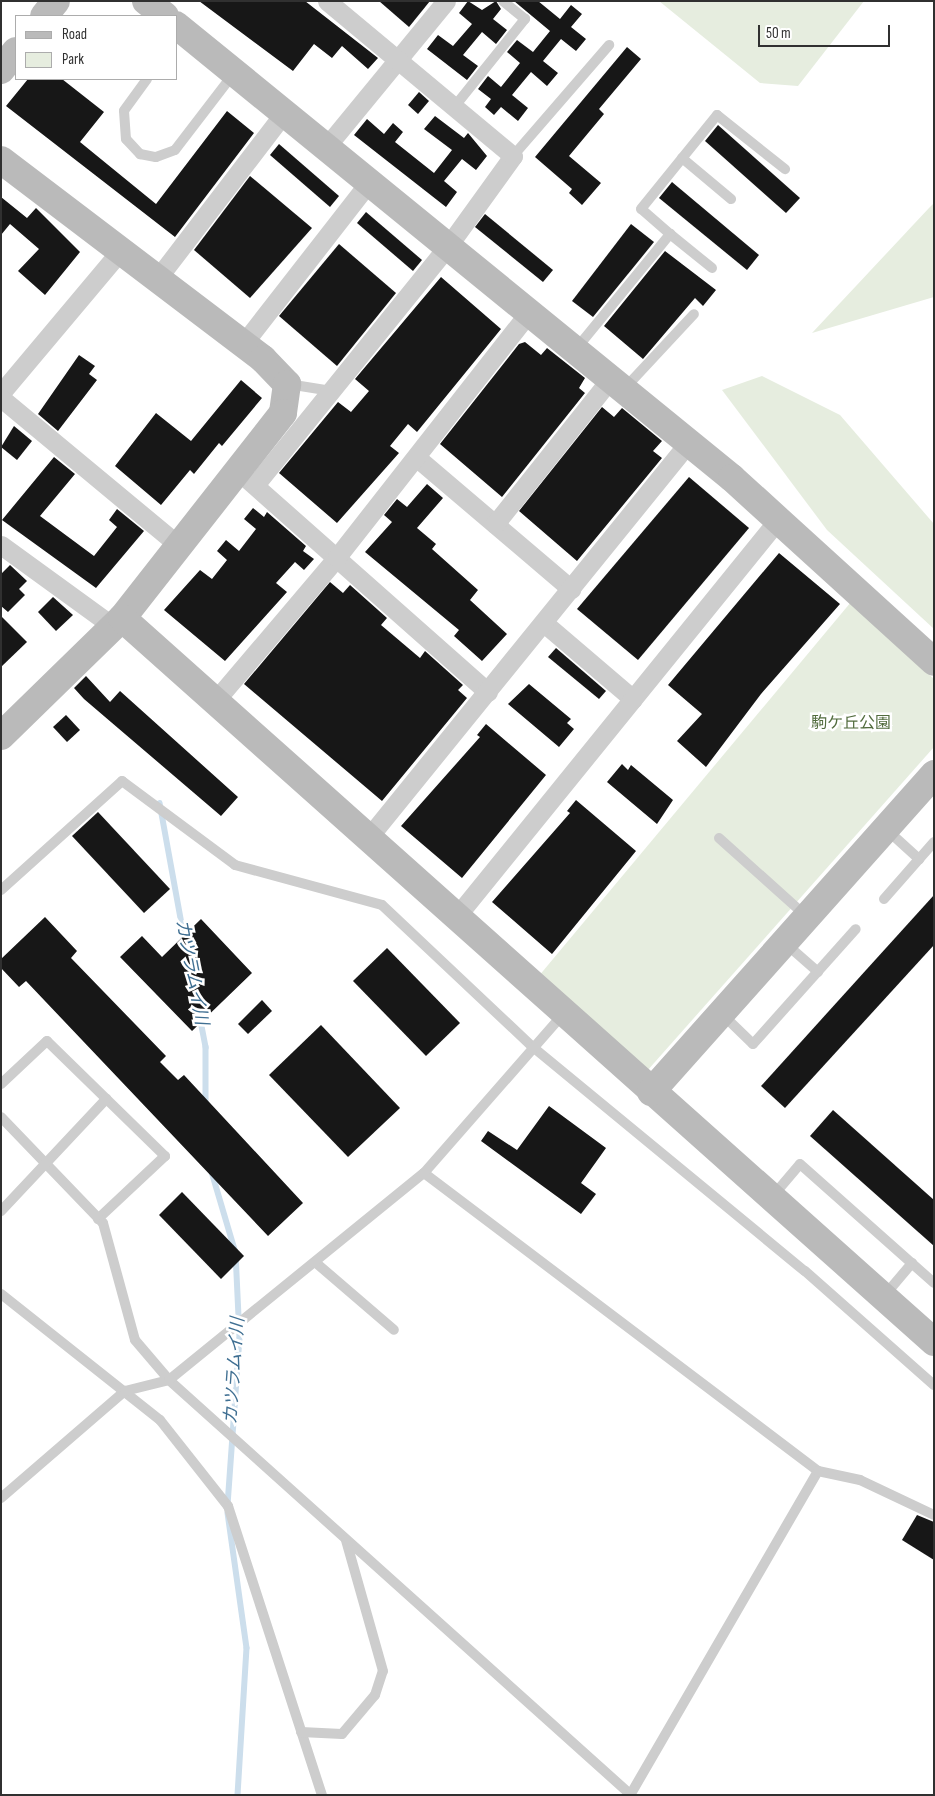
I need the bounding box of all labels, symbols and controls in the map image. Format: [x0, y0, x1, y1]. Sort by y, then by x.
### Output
legend [15, 15, 178, 80]
scale bar [760, 15, 892, 47]
text: 50 m [766, 24, 791, 43]
text: Road [62, 25, 87, 44]
text: Park [62, 50, 84, 69]
park label: 駒ケ丘公園 [811, 714, 891, 734]
water label: カツラムイ川 [170, 917, 212, 1027]
water label: カツラムイ川 [220, 1316, 250, 1426]

